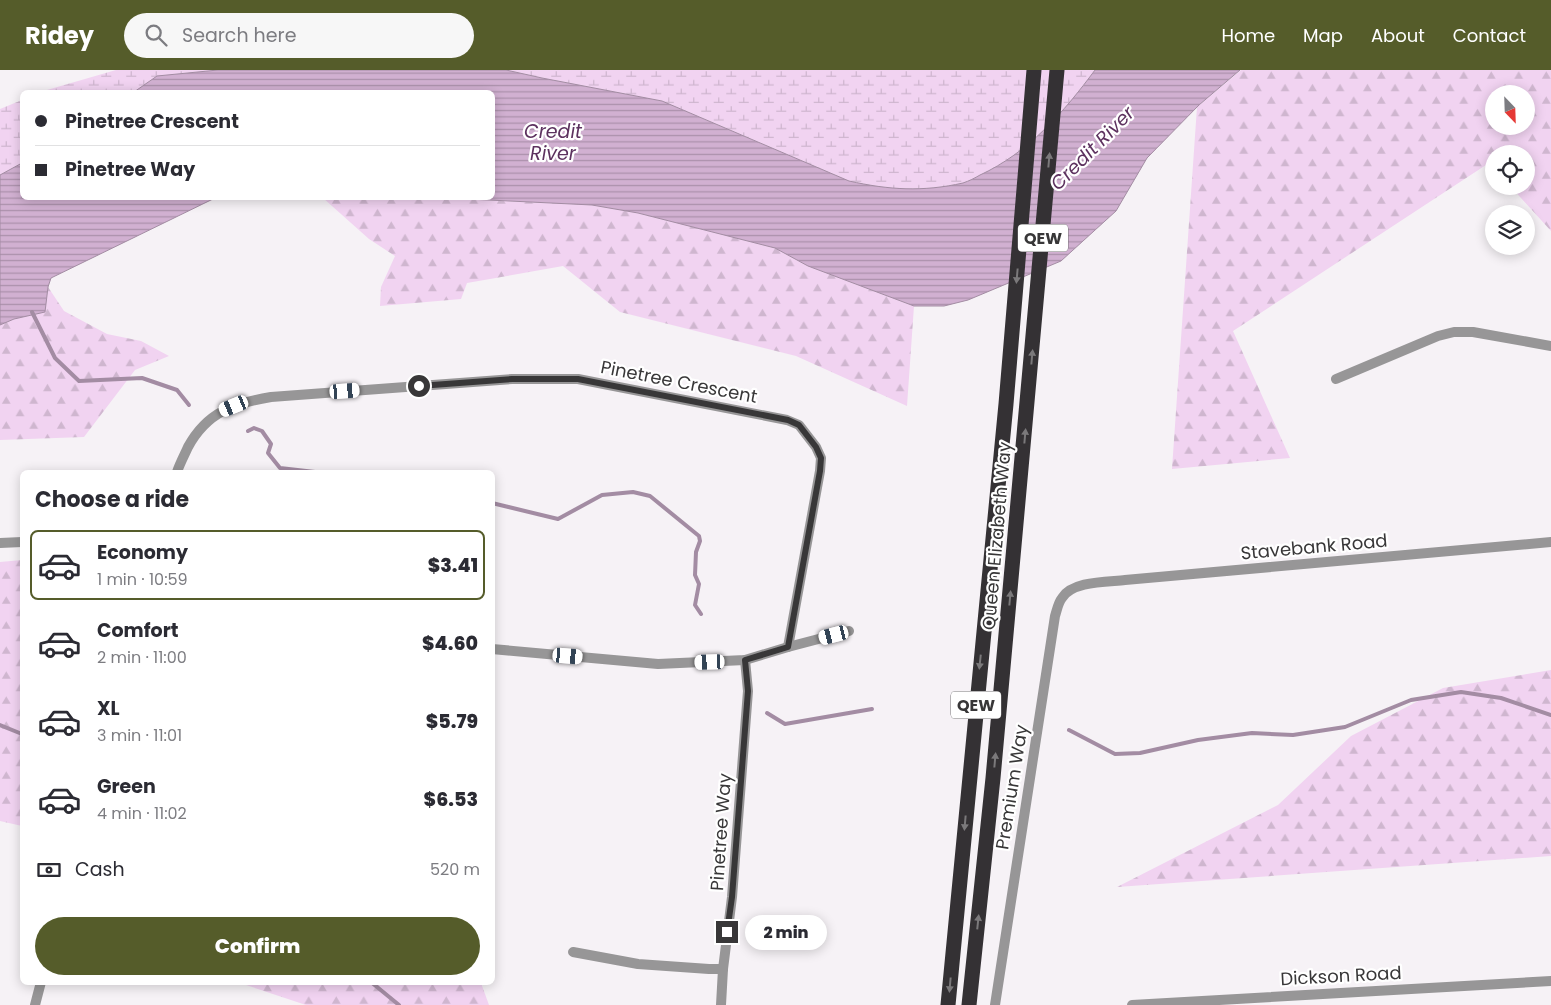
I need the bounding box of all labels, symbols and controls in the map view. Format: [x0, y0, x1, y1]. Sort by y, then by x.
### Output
search box [124, 13, 474, 58]
text: Ridey [25, 19, 94, 52]
icon: search [142, 21, 170, 49]
text: Search here [182, 22, 296, 49]
text: Home [1221, 23, 1275, 48]
text: Map [1303, 23, 1343, 48]
text: About [1371, 23, 1425, 48]
text: Contact [1453, 23, 1526, 48]
north arrow [1485, 85, 1535, 135]
map controls [1485, 85, 1535, 255]
water label: Credit River [1044, 99, 1141, 197]
text: Pinetree Crescent [65, 108, 239, 135]
water label: Credit River [524, 118, 583, 167]
button: locate [1485, 145, 1535, 195]
one-way arrow [1046, 152, 1054, 168]
text: Pinetree Way [65, 156, 195, 183]
button: layers [1485, 205, 1535, 255]
road number: QEW [1018, 224, 1068, 252]
one-way arrow [1012, 268, 1020, 284]
one-way arrow [1028, 349, 1036, 365]
street label: Pinetree Crescent [599, 354, 760, 409]
route start [408, 375, 430, 397]
car [329, 382, 360, 400]
car [217, 393, 250, 419]
one-way arrow [1021, 428, 1029, 444]
street label: Queen Elizabeth Way [976, 441, 1017, 631]
text: Choose a ride [35, 484, 189, 515]
street label: Stavebank Road [1240, 528, 1388, 565]
text: Economy [97, 539, 188, 566]
icon: car [37, 543, 82, 588]
text: $3.41 [428, 552, 478, 579]
text: 1 min · 10:59 [97, 568, 188, 591]
one-way arrow [1006, 590, 1014, 606]
text: Comfort [97, 617, 179, 644]
icon: car [37, 621, 82, 666]
car [817, 624, 850, 646]
text: $4.60 [422, 630, 478, 657]
text: 2 min · 11:00 [97, 646, 187, 669]
car [552, 647, 583, 665]
car [694, 654, 725, 670]
one-way arrow [976, 654, 984, 670]
road number: QEW [951, 692, 1001, 718]
text: XL [97, 695, 120, 722]
icon: car [37, 699, 82, 744]
text: $5.79 [426, 708, 478, 735]
street label: Premium Way [989, 723, 1034, 851]
text: 3 min · 11:01 [97, 724, 182, 747]
one-way arrow [991, 752, 999, 768]
street label: Pinetree Way [704, 772, 737, 892]
text: Green [97, 773, 156, 800]
icon: car [37, 777, 82, 822]
text: $6.53 [424, 786, 478, 813]
text: 4 min · 11:02 [97, 802, 187, 825]
one-way arrow [961, 816, 969, 832]
icon: cash [35, 856, 63, 884]
text: Cash [75, 856, 125, 883]
text: 520 m [430, 858, 480, 881]
one-way arrow [974, 913, 982, 929]
callout: 2 min [744, 914, 827, 950]
button: Confirm [35, 917, 480, 975]
route end [716, 921, 738, 943]
text: 2 min [763, 921, 809, 944]
street label: Dickson Road [1280, 960, 1402, 991]
one-way arrow [946, 978, 954, 994]

